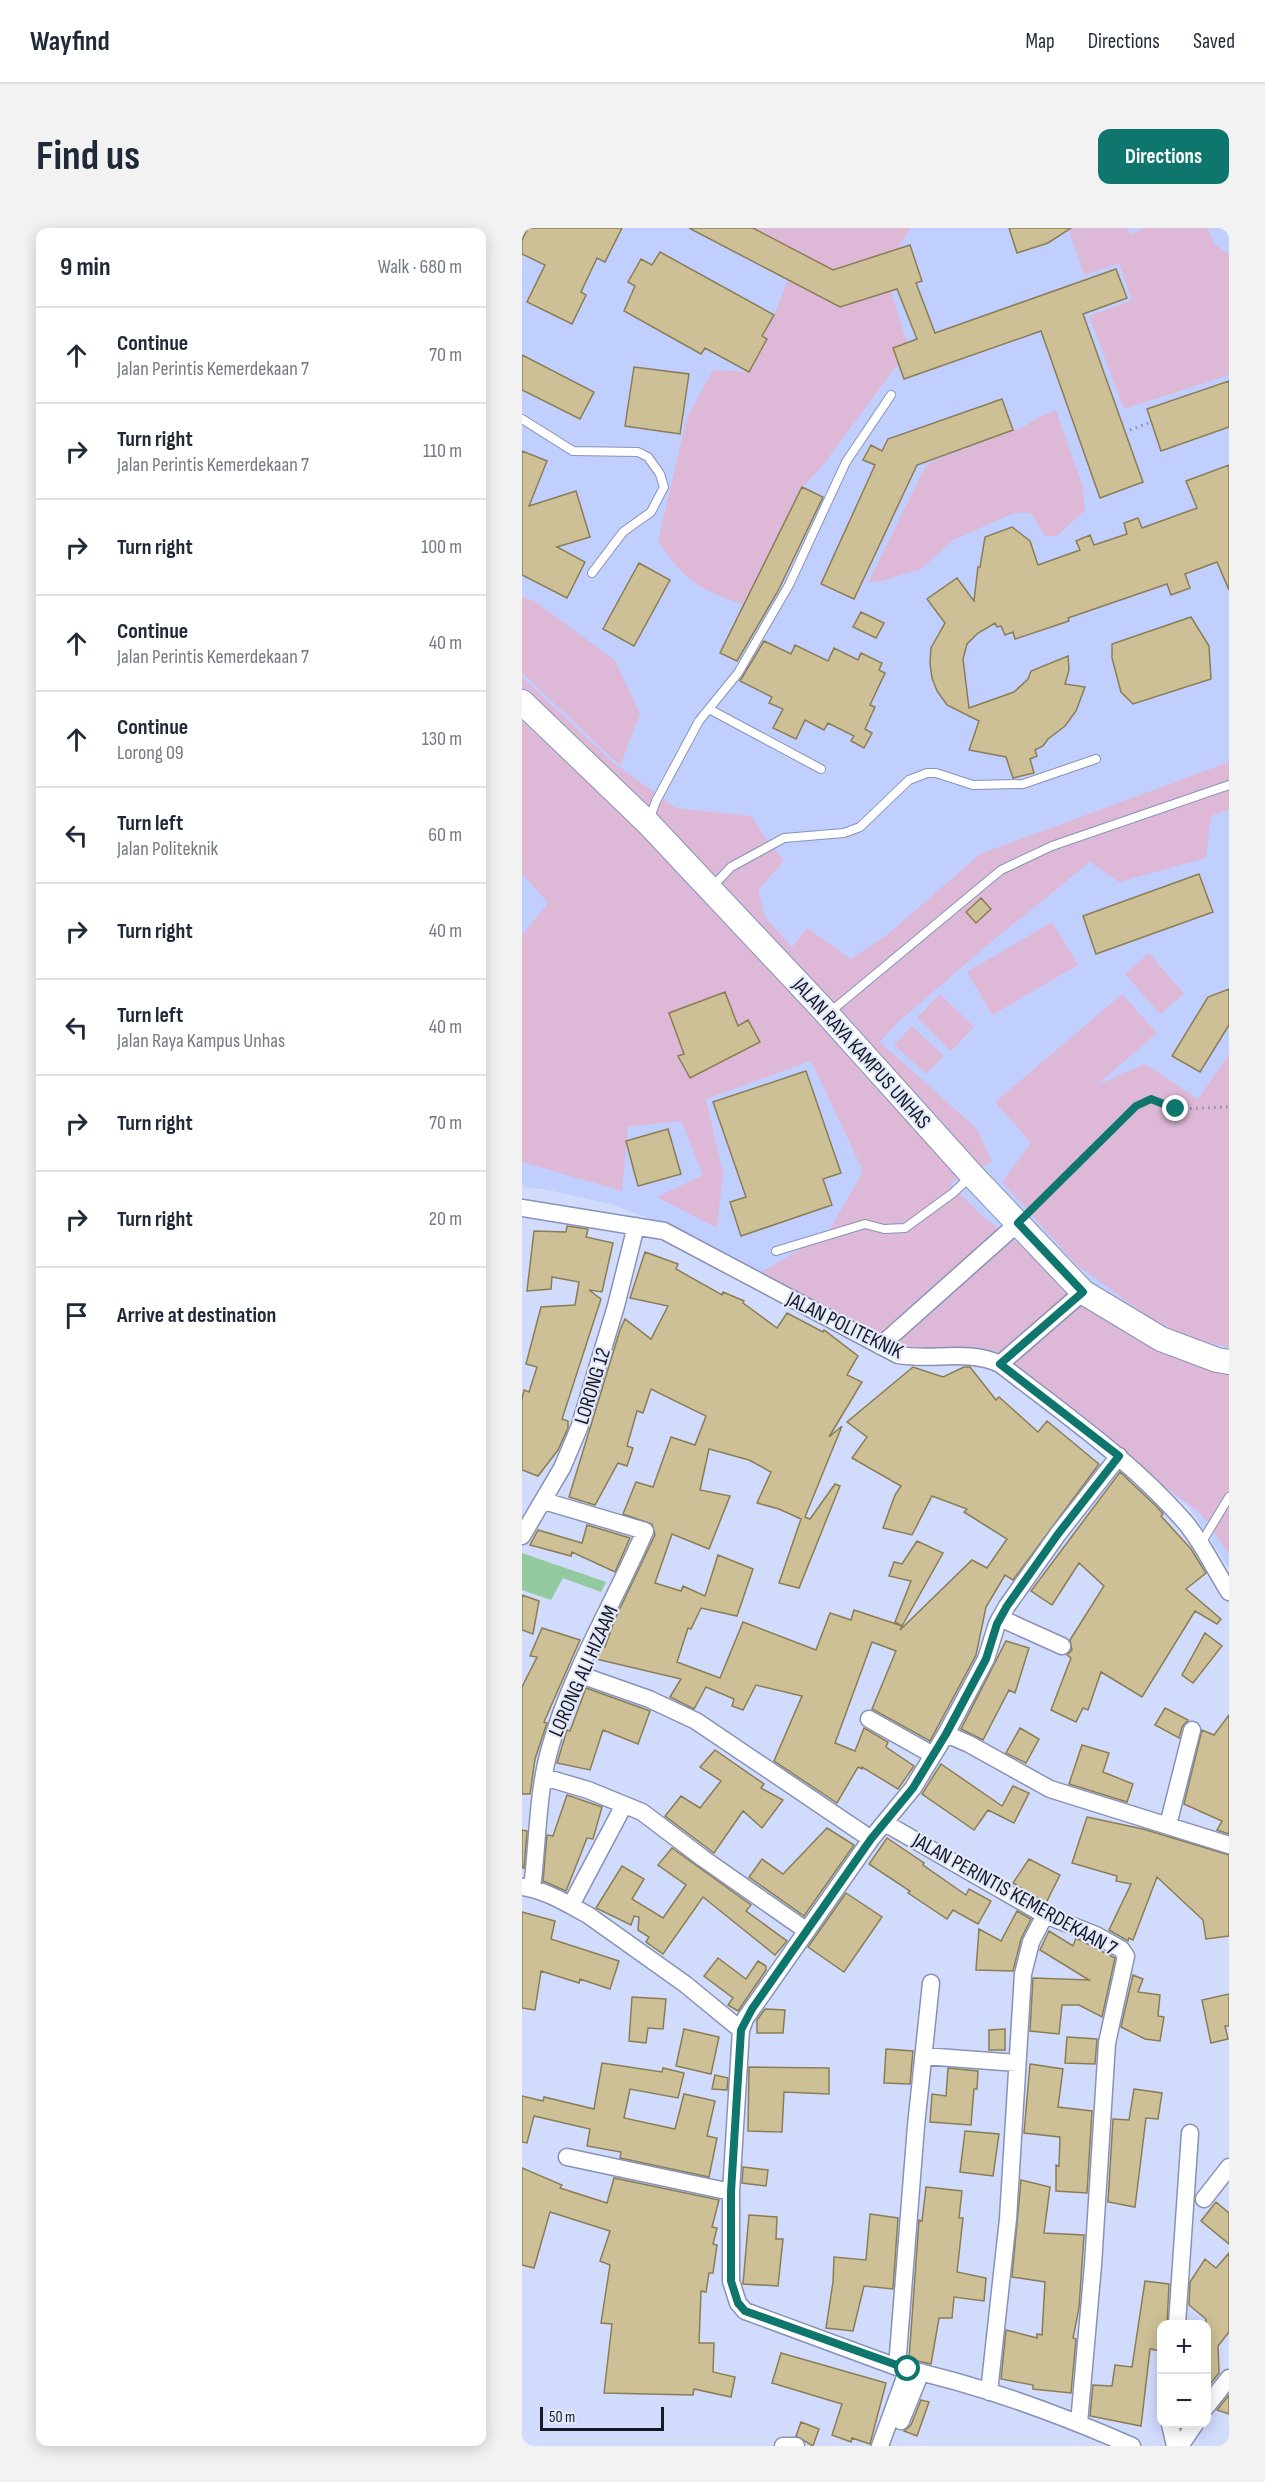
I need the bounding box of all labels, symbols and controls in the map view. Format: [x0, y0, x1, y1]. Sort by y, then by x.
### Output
text: Wayfind [30, 25, 110, 58]
text: Map [1025, 29, 1055, 54]
text: Directions [1088, 29, 1160, 54]
text: Saved [1193, 29, 1235, 54]
button: Directions [1098, 129, 1229, 184]
text: Find us [36, 131, 140, 182]
text: 9 min [60, 252, 110, 283]
text: Walk · 680 m [378, 255, 462, 279]
text: Continue [117, 330, 188, 357]
icon: ahead [60, 339, 93, 372]
text: 70 m [429, 343, 462, 367]
text: Jalan Perintis Kemerdekaan 7 [117, 357, 309, 381]
text: Turn right [117, 426, 193, 453]
icon: right [60, 435, 93, 468]
text: 110 m [423, 439, 462, 463]
text: Jalan Perintis Kemerdekaan 7 [117, 453, 309, 477]
icon: right [60, 531, 93, 564]
text: Turn right [117, 534, 193, 561]
text: 100 m [421, 535, 462, 559]
text: Continue [117, 618, 188, 645]
icon: ahead [60, 627, 93, 660]
text: 40 m [429, 631, 462, 655]
text: Jalan Perintis Kemerdekaan 7 [117, 645, 309, 669]
text: Continue [117, 714, 188, 741]
icon: ahead [60, 723, 93, 756]
text: 130 m [422, 727, 462, 751]
text: Lorong 09 [117, 741, 184, 765]
text: Turn left [117, 810, 183, 837]
icon: left [60, 819, 93, 852]
text: 60 m [428, 823, 462, 847]
text: Jalan Politeknik [117, 837, 218, 861]
icon: right [60, 915, 93, 948]
text: Turn right [117, 918, 193, 945]
text: 40 m [429, 919, 462, 943]
street label: JALAN RAYA KAMPUS UNHAS [787, 972, 936, 1134]
text: Turn left [117, 1002, 183, 1029]
icon: left [60, 1011, 93, 1044]
text: 40 m [429, 1015, 462, 1039]
text: Jalan Raya Kampus Unhas [117, 1029, 285, 1053]
route end [1162, 1095, 1188, 1121]
icon: right [60, 1107, 93, 1140]
text: Turn right [117, 1110, 193, 1137]
text: 70 m [429, 1111, 462, 1135]
icon: right [60, 1203, 93, 1236]
text: Turn right [117, 1206, 193, 1233]
text: 20 m [429, 1207, 462, 1231]
street label: JALAN POLITEKNIK [781, 1286, 908, 1365]
icon: arrive [60, 1299, 93, 1332]
text: Arrive at destination [117, 1302, 276, 1329]
street label: LORONG 12 [569, 1345, 616, 1427]
street label: LORONG ALI HIZAAM [543, 1602, 624, 1741]
street label: JALAN PERINTIS KEMERDEKAAN 7 [907, 1827, 1122, 1961]
map controls [1157, 2320, 1211, 2428]
button: + [1157, 2320, 1211, 2374]
route start [894, 2355, 920, 2381]
button: − [1157, 2374, 1211, 2428]
scale bar [540, 2404, 664, 2432]
text: 50 m [549, 2408, 575, 2427]

